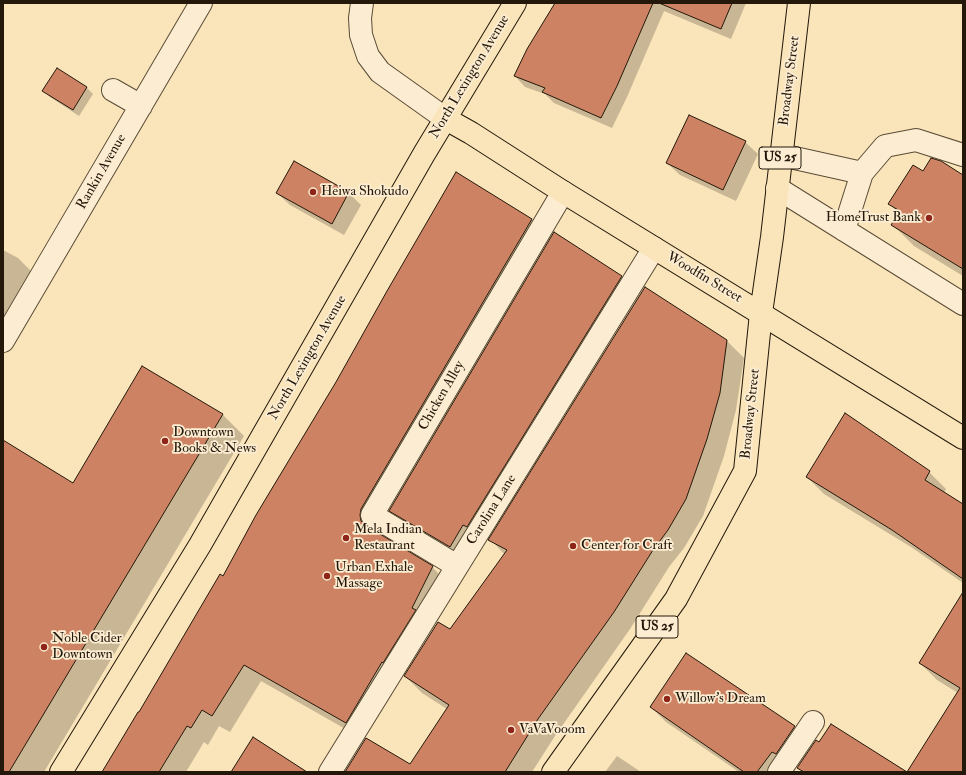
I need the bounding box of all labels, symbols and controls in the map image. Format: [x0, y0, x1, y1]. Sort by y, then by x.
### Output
street label: North Lexington Avenue [426, 12, 514, 142]
street label: Broadway Street [776, 35, 804, 127]
street label: Rankin Avenue [74, 131, 130, 213]
road number: US 25 [759, 147, 801, 169]
place label: Heiwa Shokudo [321, 184, 408, 200]
marker: Heiwa Shokudo [308, 187, 318, 197]
place label: HomeTrust Bank [826, 210, 921, 226]
marker: HomeTrust Bank [924, 213, 934, 223]
street label: Woodfin Street [663, 249, 745, 307]
street label: North Lexington Avenue [265, 293, 351, 423]
street label: Chicken Alley [415, 358, 469, 434]
street label: Broadway Street [738, 368, 764, 460]
place label: Downtown Books & News [173, 425, 256, 458]
marker: Downtown Books & News [160, 436, 170, 446]
street label: Carolina Lane [464, 472, 520, 548]
place label: Mela Indian Restaurant [354, 522, 422, 554]
marker: Mela Indian Restaurant [341, 533, 351, 543]
place label: Center for Craft [581, 538, 672, 554]
marker: Center for Craft [568, 541, 578, 551]
place label: Urban Exhale Massage [335, 560, 413, 592]
marker: Urban Exhale Massage [322, 571, 332, 581]
road number: US 25 [636, 616, 678, 638]
place label: Noble Cider Downtown [52, 631, 122, 664]
marker: Noble Cider Downtown [39, 642, 49, 652]
place label: Willow's Dream [675, 691, 766, 707]
marker: Willow's Dream [662, 694, 672, 704]
place label: VaVaVooom [519, 722, 585, 738]
marker: VaVaVooom [506, 725, 516, 735]

